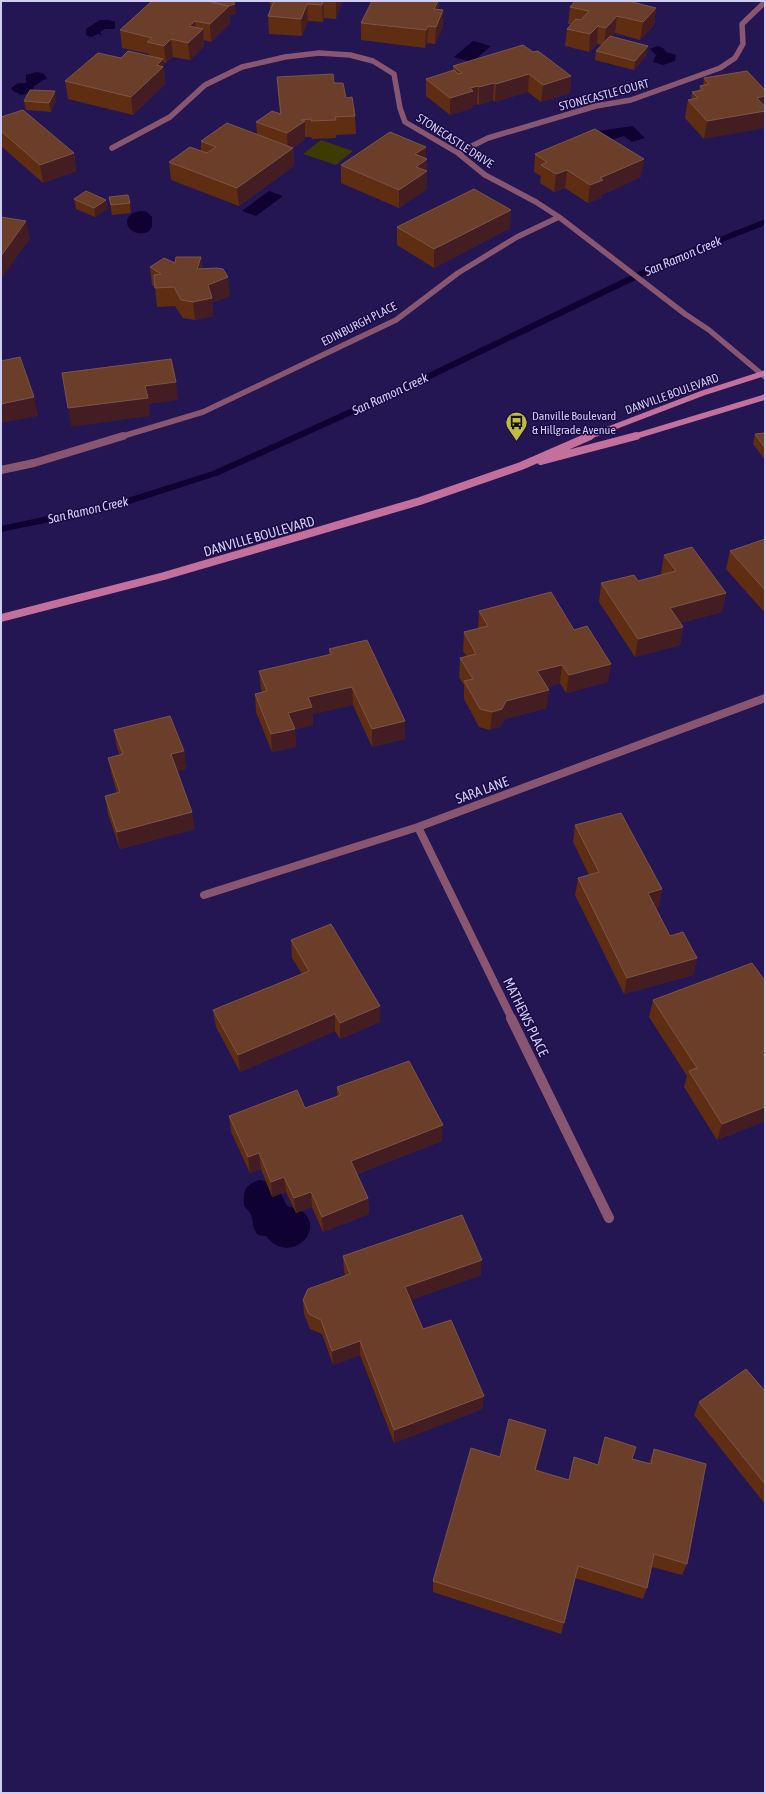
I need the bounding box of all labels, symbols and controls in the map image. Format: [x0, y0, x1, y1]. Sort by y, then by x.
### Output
street label: STONECASTLE COURT [557, 76, 651, 114]
street label: STONECASTLE DRIVE [414, 111, 496, 171]
water label: San Ramon Creek [641, 233, 724, 279]
street label: EDINBURGH PLACE [319, 299, 399, 349]
water label: San Ramon Creek [349, 370, 431, 419]
street label: DANVILLE BOULEVARD [623, 370, 721, 417]
place label: Danville Boulevard & Hillgrade Avenue [532, 409, 616, 437]
bus stop icon: Danville Boulevard & Hillgrade Avenue [503, 410, 529, 443]
water label: San Ramon Creek [45, 493, 130, 527]
street label: DANVILLE BOULEVARD [202, 512, 317, 560]
street label: SARA LANE [453, 773, 511, 807]
street label: MATHEWS PLACE [500, 975, 552, 1059]

